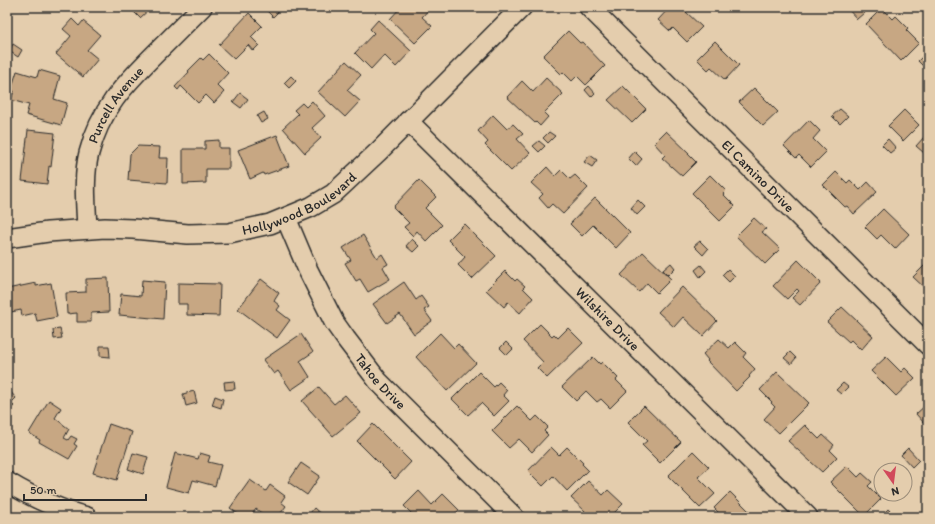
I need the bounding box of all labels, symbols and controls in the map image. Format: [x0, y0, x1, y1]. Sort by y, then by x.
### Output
street label: Purcell Avenue [84, 62, 147, 146]
street label: El Camino Drive [718, 136, 798, 216]
street label: Hollywood Boulevard [240, 168, 360, 238]
street label: Wilshire Drive [572, 283, 644, 354]
street label: Tahoe Drive [351, 350, 410, 413]
north arrow [873, 462, 913, 502]
scale bar [24, 476, 146, 502]
text: 50 m [30, 483, 56, 497]
text: N [890, 484, 900, 498]

